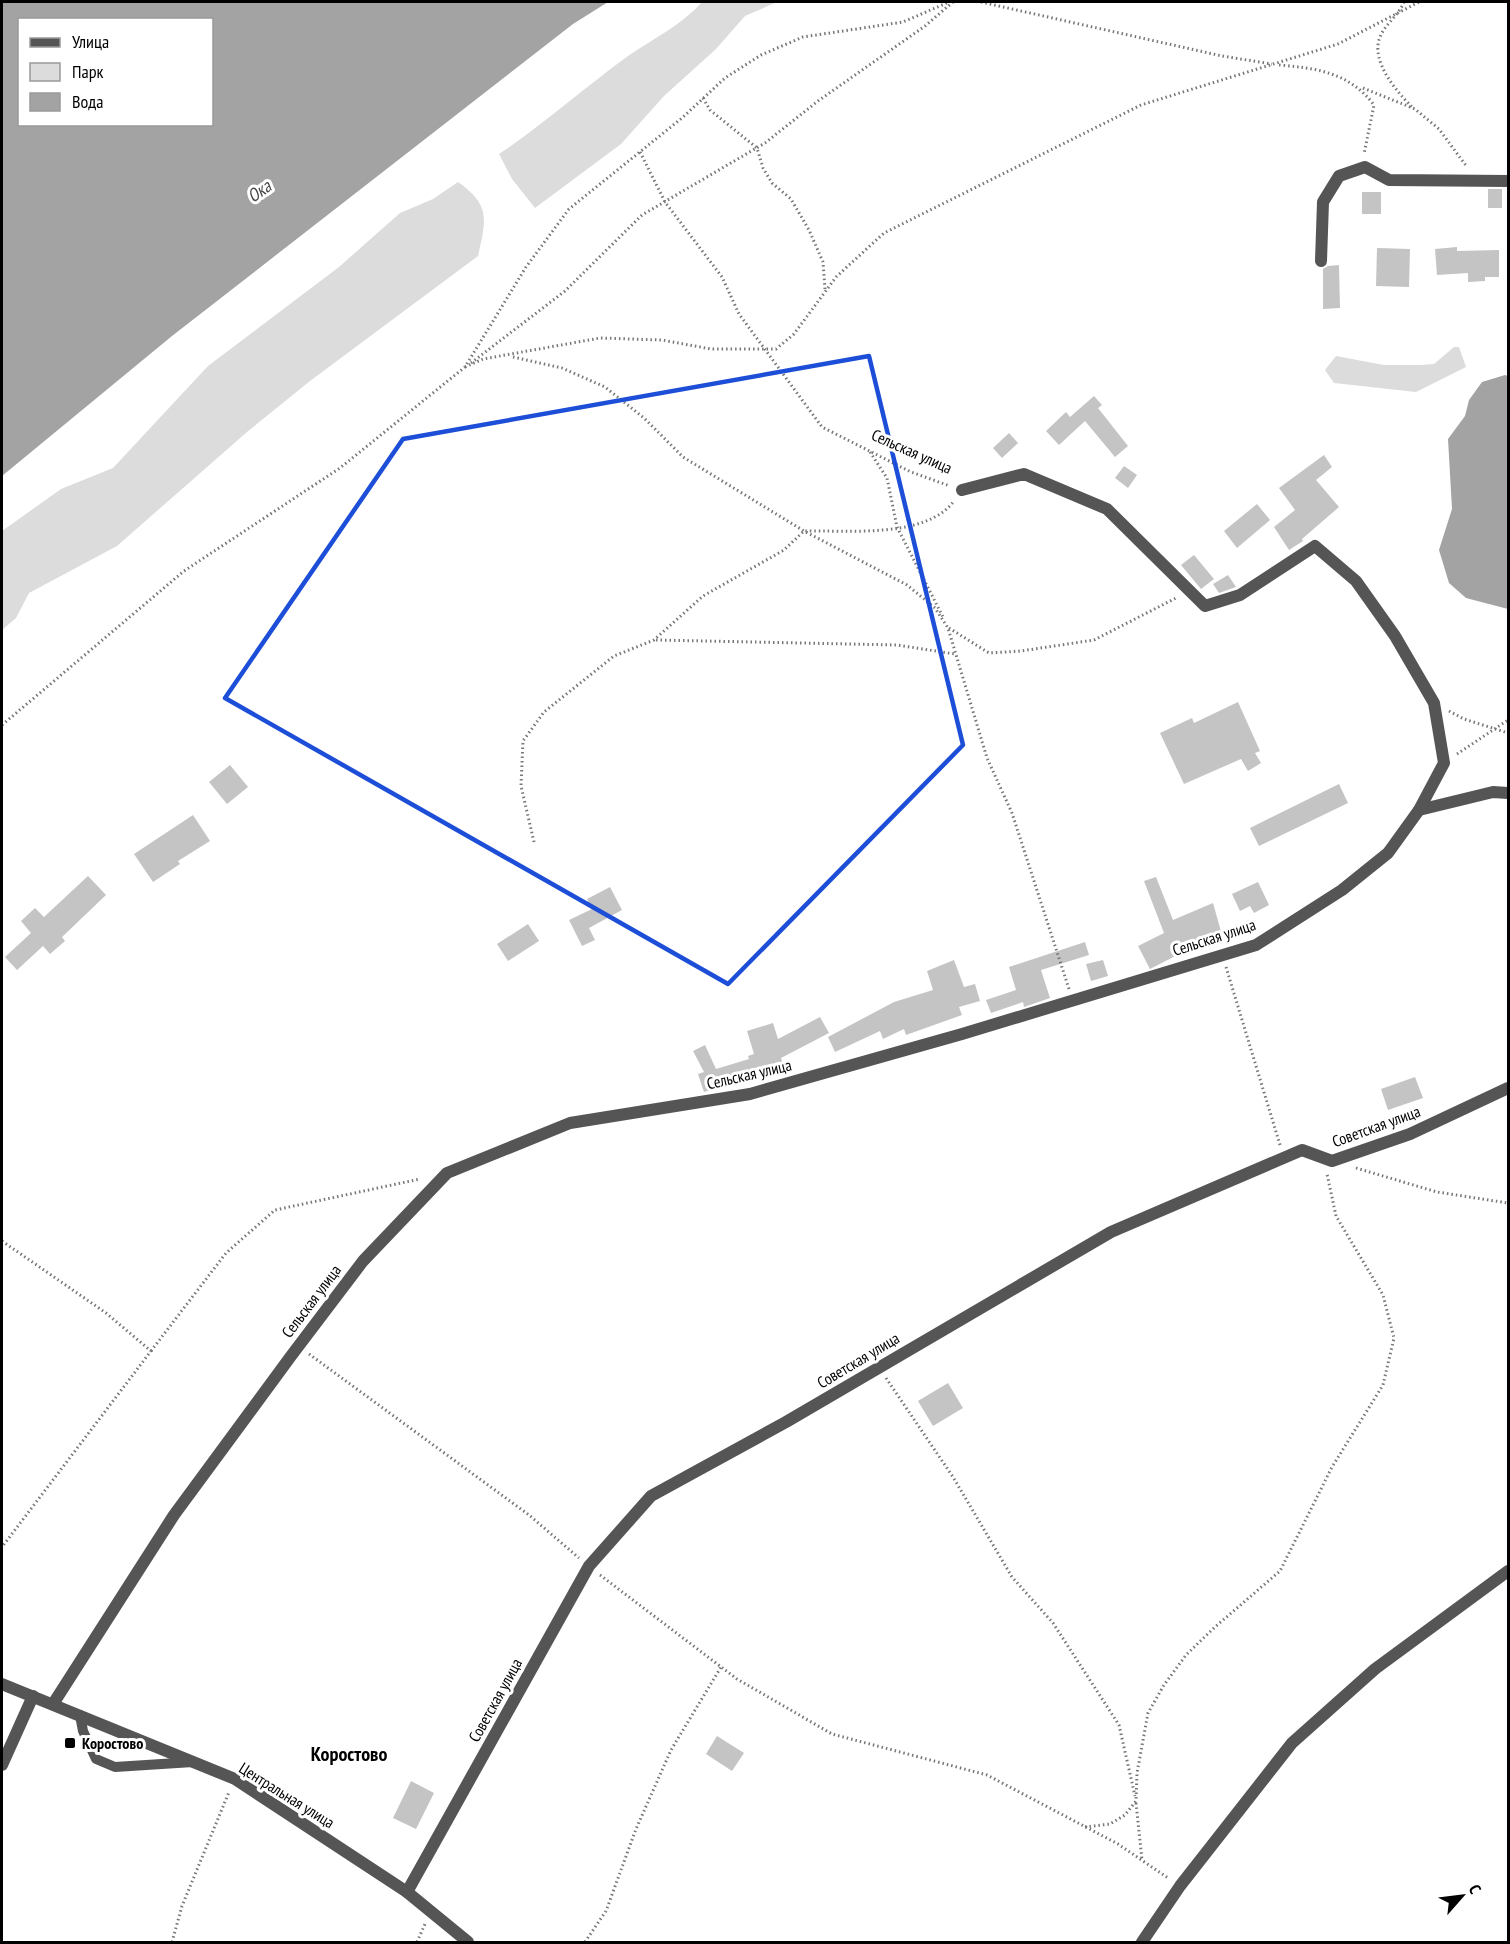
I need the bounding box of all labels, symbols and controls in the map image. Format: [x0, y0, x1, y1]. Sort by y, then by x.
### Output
legend [18, 18, 213, 126]
text: Улица [72, 30, 109, 53]
text: Парк [72, 60, 103, 83]
text: Вода [72, 90, 103, 113]
water label: Ока [243, 174, 276, 207]
street label: Сельская улица [869, 424, 955, 478]
street label: Сельская улица [1170, 914, 1258, 960]
street label: Сельская улица [705, 1055, 793, 1093]
street label: Советская улица [1329, 1101, 1423, 1151]
street label: Сельская улица [277, 1261, 345, 1341]
street label: Советская улица [813, 1328, 903, 1392]
street label: Советская улица [464, 1655, 526, 1745]
place label: Коростово [82, 1733, 143, 1753]
marker: Коростово [63, 1736, 77, 1750]
district label: Коростово [311, 1741, 387, 1767]
street label: Центральная улица [236, 1758, 338, 1832]
north arrow [1432, 1866, 1492, 1926]
text: С [1465, 1881, 1486, 1897]

